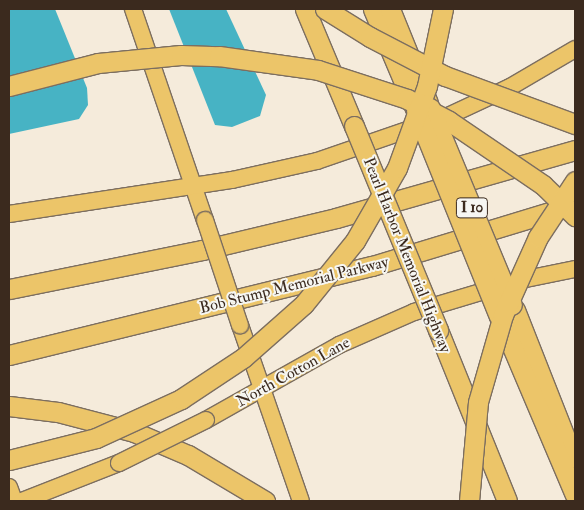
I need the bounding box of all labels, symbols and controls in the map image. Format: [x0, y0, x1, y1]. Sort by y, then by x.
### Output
street label: Pearl Harbor Memorial Highway [359, 155, 455, 355]
road number: I 10 [456, 196, 488, 220]
street label: Bob Stump Memorial Parkway [198, 252, 390, 318]
street label: North Cotton Lane [233, 333, 353, 411]

